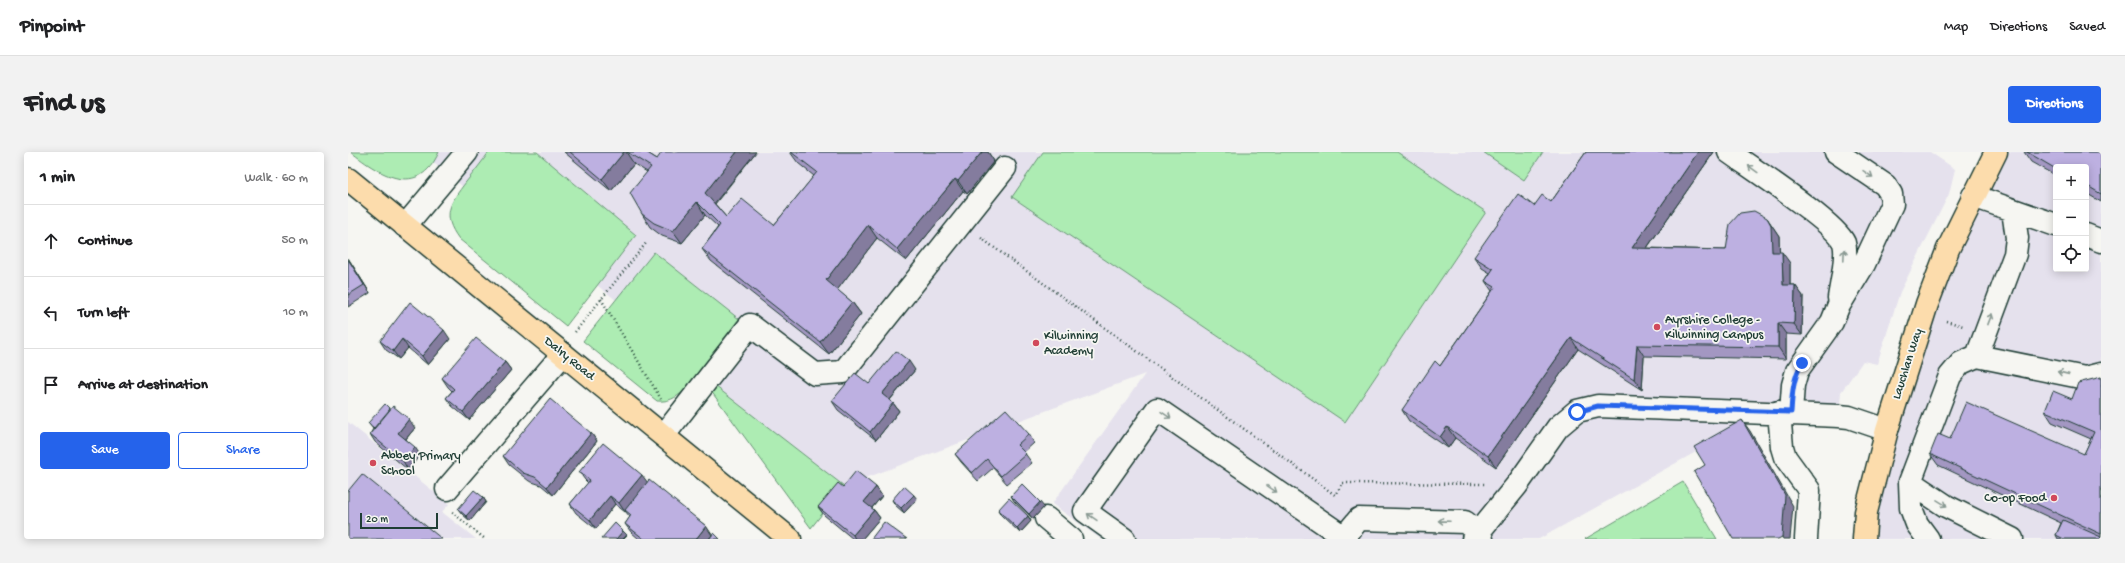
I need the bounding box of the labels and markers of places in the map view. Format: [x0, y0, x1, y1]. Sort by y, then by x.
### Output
place label: Ayrshire College - Kilwinning Campus [1665, 313, 1765, 343]
marker: Ayrshire College - Kilwinning Campus [1652, 322, 1662, 332]
place label: Kilwinning Academy [1044, 329, 1098, 359]
marker: Kilwinning Academy [1031, 338, 1041, 348]
place label: Abbey Primary School [381, 449, 461, 479]
marker: Abbey Primary School [368, 458, 378, 468]
place label: Co-op Food [1984, 491, 2047, 506]
marker: Co-op Food [2049, 493, 2059, 503]

